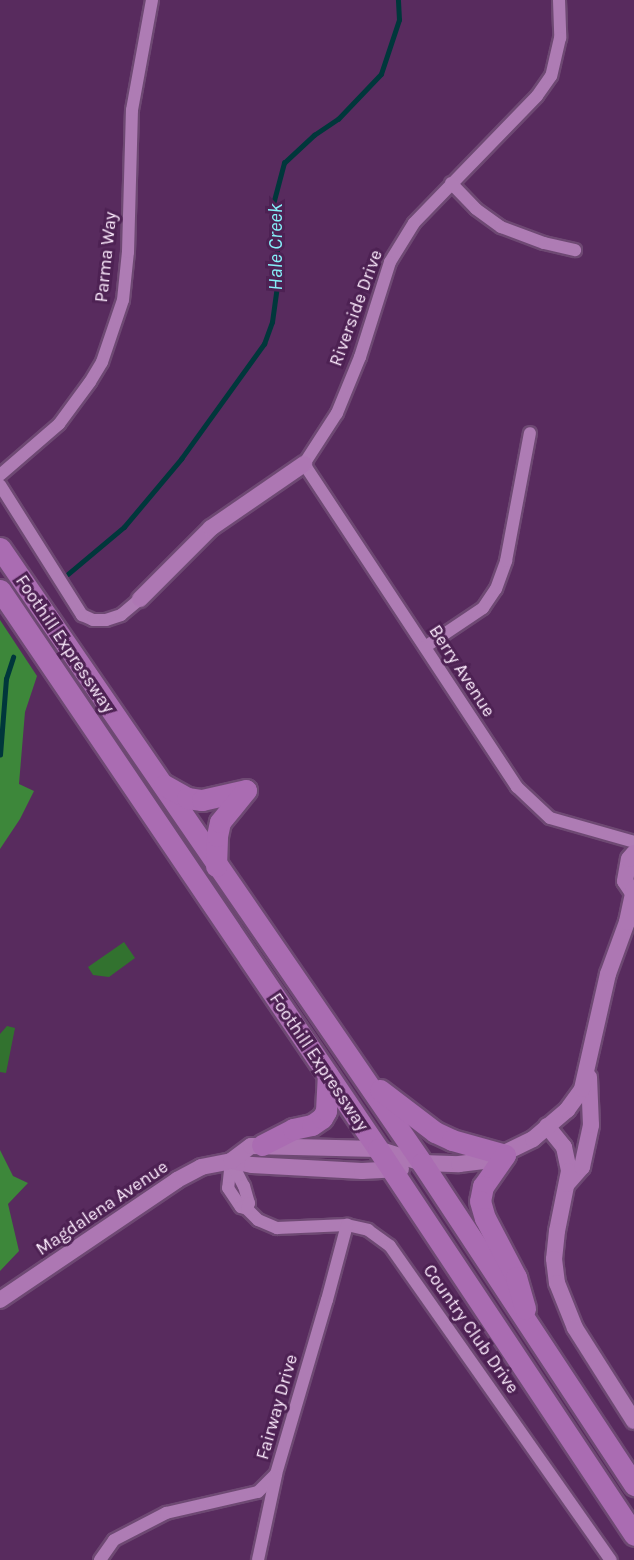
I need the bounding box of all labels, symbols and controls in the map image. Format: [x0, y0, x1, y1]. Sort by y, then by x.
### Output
water label: Hale Creek [263, 203, 287, 291]
street label: Parma Way [90, 211, 122, 303]
street label: Riverside Drive [325, 247, 387, 369]
street label: Foothill Expressway [11, 571, 119, 717]
street label: Berry Avenue [424, 621, 500, 721]
street label: Foothill Expressway [265, 989, 373, 1135]
street label: Magdalena Avenue [32, 1156, 172, 1260]
street label: Country Club Drive [418, 1260, 524, 1398]
street label: Fairway Drive [252, 1352, 302, 1462]

